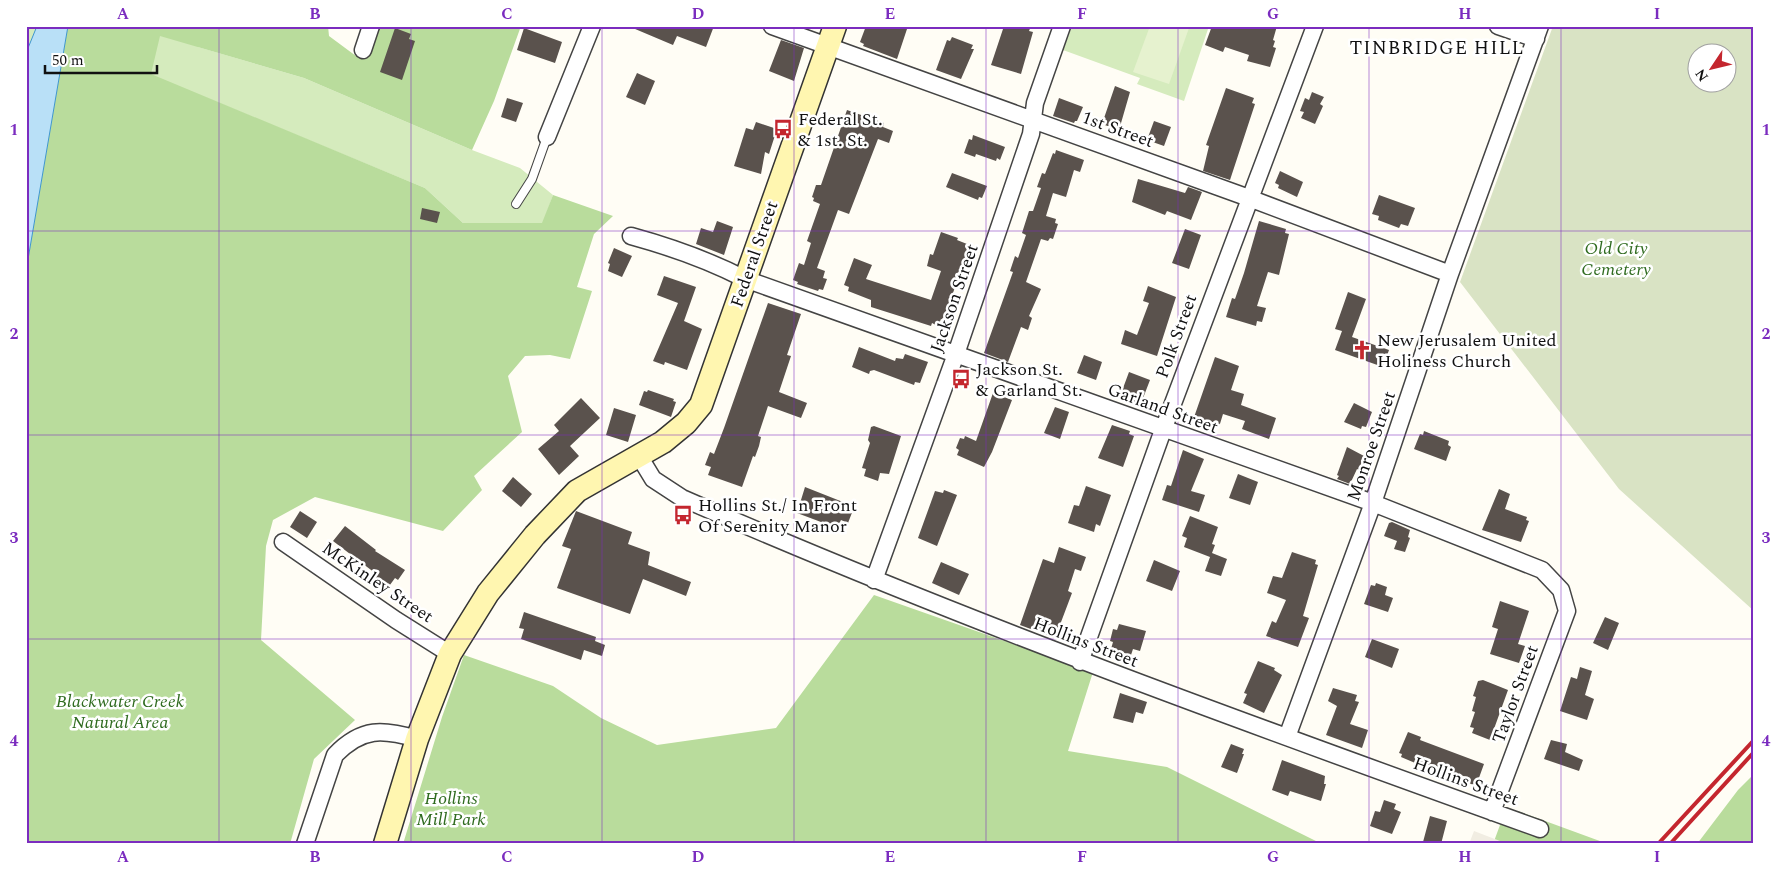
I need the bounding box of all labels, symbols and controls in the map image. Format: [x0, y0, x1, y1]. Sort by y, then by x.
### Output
text: A [117, 2, 130, 26]
text: B [309, 2, 321, 26]
text: C [501, 2, 513, 26]
text: D [692, 2, 705, 26]
text: E [885, 2, 895, 26]
text: F [1077, 2, 1087, 26]
text: G [1267, 2, 1279, 26]
text: H [1458, 2, 1472, 26]
text: I [1654, 2, 1660, 26]
district label: TINBRIDGE HILL [1350, 34, 1524, 63]
scale bar [45, 42, 158, 74]
north arrow [1688, 42, 1738, 92]
text: 50 m [52, 49, 84, 72]
text: N [1690, 64, 1714, 86]
street label: 1st Street [1078, 104, 1158, 155]
place label: Federal St. & 1st. St. [798, 106, 882, 154]
text: 1 [10, 118, 18, 142]
bus stop icon: Federal St. & 1st. St. [772, 118, 794, 140]
text: 1 [1762, 118, 1770, 142]
street label: Federal Street [724, 197, 785, 311]
park label: Old City Cemetery [1581, 235, 1651, 283]
street label: Jackson Street [923, 240, 986, 356]
street label: Polk Street [1149, 290, 1204, 382]
text: 2 [10, 322, 19, 346]
text: 2 [1762, 322, 1771, 346]
place label: New Jerusalem United Holiness Church [1377, 327, 1557, 375]
church icon: New Jerusalem United Holiness Church [1351, 339, 1373, 361]
place label: Jackson St. & Garland St. [976, 356, 1083, 404]
bus stop icon: Jackson St. & Garland St. [950, 368, 972, 390]
street label: Garland Street [1104, 376, 1222, 441]
street label: Monroe Street [1340, 387, 1403, 505]
place label: Hollins St./ In Front Of Serenity Manor [698, 492, 857, 540]
bus stop icon: Hollins St./ In Front Of Serenity Manor [672, 504, 694, 526]
text: 3 [10, 526, 19, 550]
text: 3 [1762, 526, 1771, 550]
street label: McKinley Street [317, 535, 439, 630]
street label: Hollins Street [1029, 610, 1142, 675]
street label: Taylor Street [1485, 641, 1546, 747]
park label: Blackwater Creek Natural Area [56, 688, 185, 736]
text: 4 [10, 729, 19, 753]
text: 4 [1762, 729, 1771, 753]
street label: Hollins Street [1409, 750, 1522, 813]
park label: Hollins Mill Park [416, 785, 486, 833]
text: A [117, 845, 130, 869]
text: B [309, 845, 321, 869]
text: C [501, 845, 513, 869]
text: D [692, 845, 705, 869]
text: E [885, 845, 895, 869]
text: F [1077, 845, 1087, 869]
text: G [1267, 845, 1279, 869]
text: H [1458, 845, 1472, 869]
text: I [1654, 845, 1660, 869]

